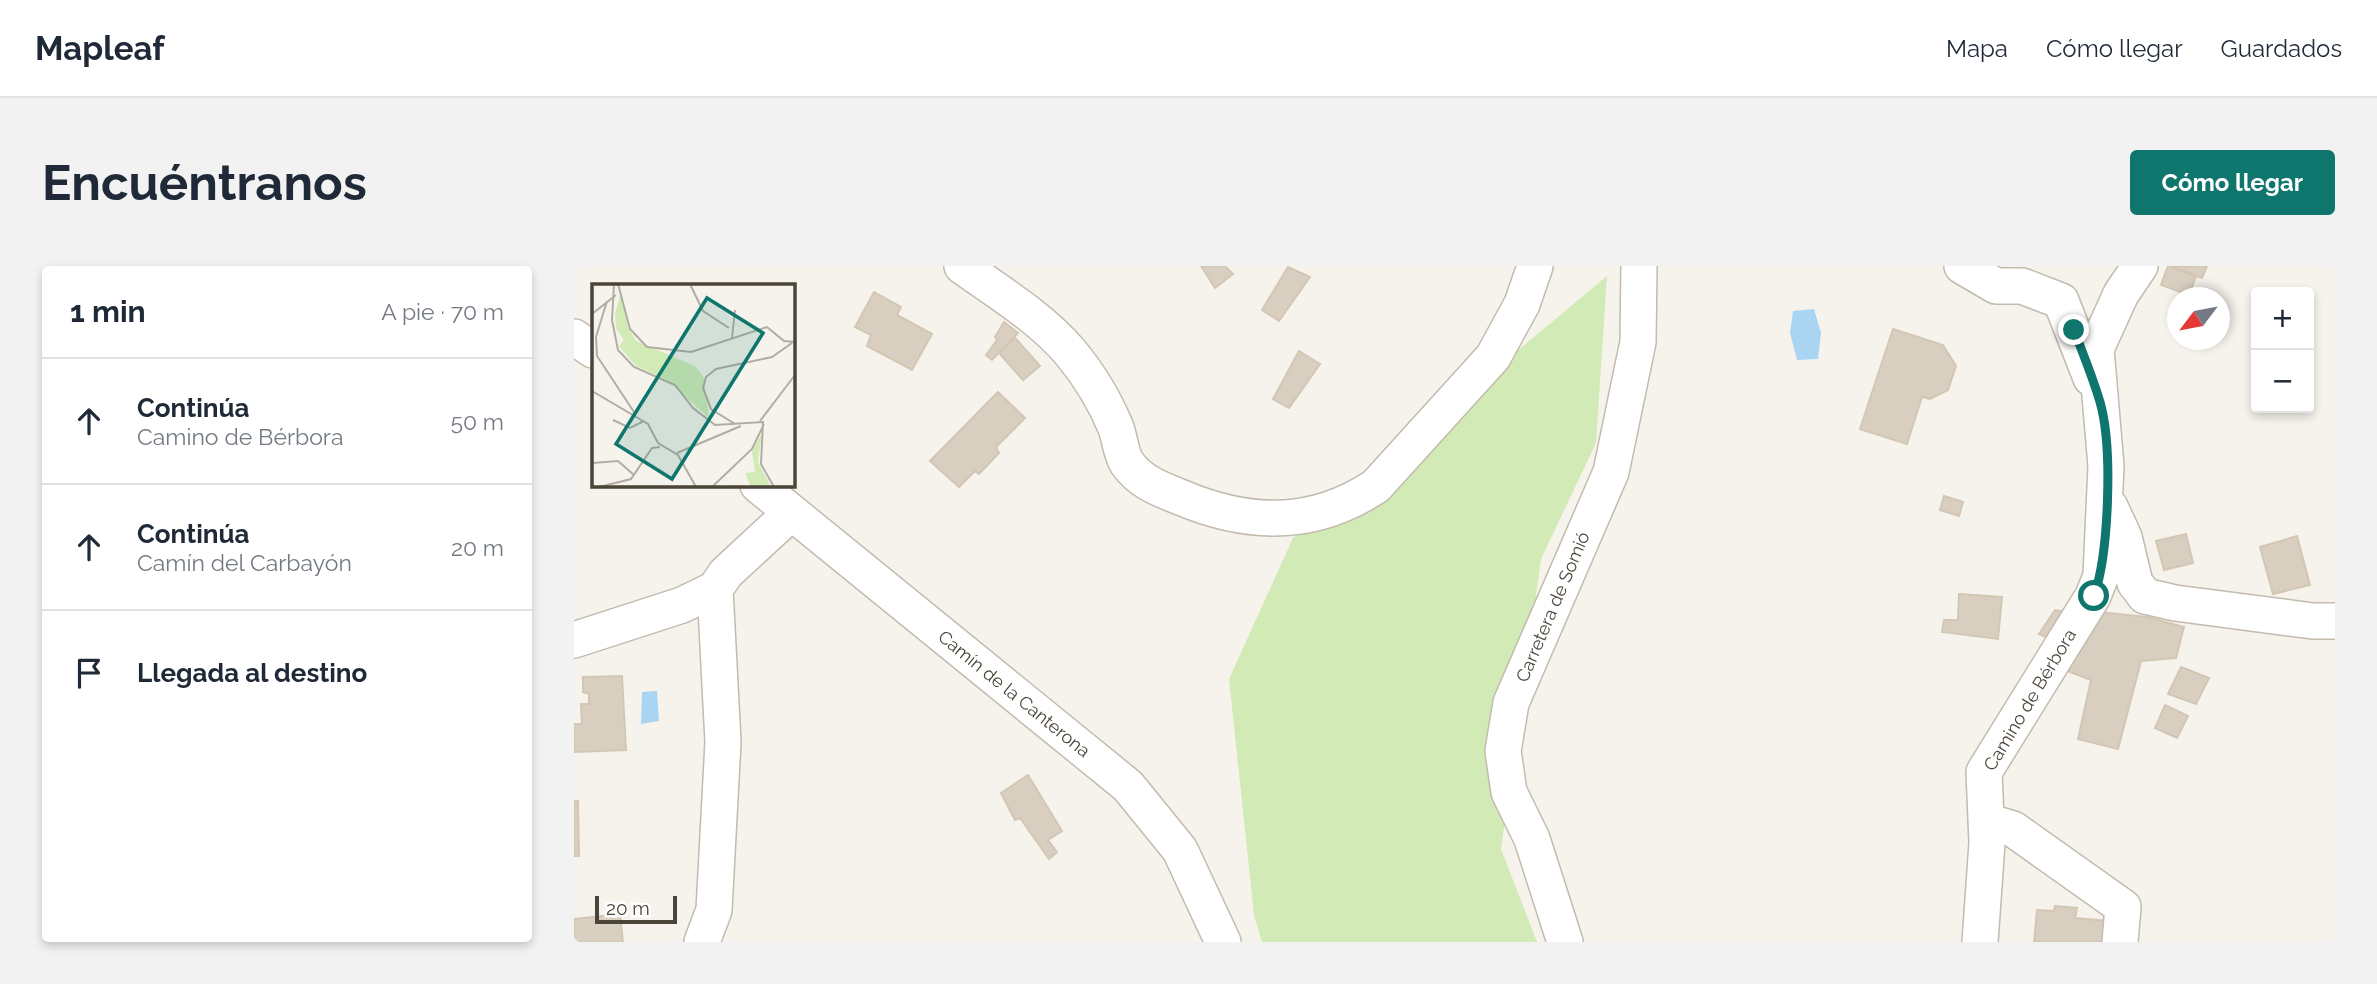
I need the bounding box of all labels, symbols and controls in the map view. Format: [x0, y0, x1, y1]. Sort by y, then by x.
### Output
text: Mapleaf [35, 29, 165, 68]
text: Mapa [1946, 34, 2008, 63]
text: Cómo llegar [2046, 34, 2183, 63]
text: Guardados [2221, 34, 2342, 63]
button: Cómo llegar [2130, 150, 2335, 215]
text: Encuéntranos [42, 154, 367, 211]
inset map [592, 284, 794, 486]
north arrow [2167, 287, 2230, 350]
map controls [2251, 287, 2314, 413]
button: + [2251, 287, 2314, 350]
text: 1 min [70, 294, 146, 329]
text: A pie · 70 m [381, 298, 504, 325]
route end [2058, 314, 2089, 345]
button: − [2251, 350, 2314, 413]
text: Continúa [137, 393, 249, 423]
icon: ahead [70, 402, 108, 440]
text: 50 m [450, 408, 504, 435]
text: Camino de Bérbora [137, 423, 343, 450]
text: Continúa [137, 519, 249, 549]
icon: ahead [70, 528, 108, 566]
street label: Carretera de Somió [1511, 528, 1594, 685]
text: 20 m [451, 534, 504, 561]
text: Camín del Carbayón [137, 549, 352, 576]
route start [2078, 580, 2109, 611]
street label: Camino de Bérbora [1979, 625, 2080, 774]
street label: Camín de la Canterona [934, 626, 1095, 761]
icon: arrive [70, 654, 108, 692]
text: Llegada al destino [137, 658, 367, 688]
scale bar [595, 893, 677, 925]
text: 20 m [606, 897, 650, 919]

